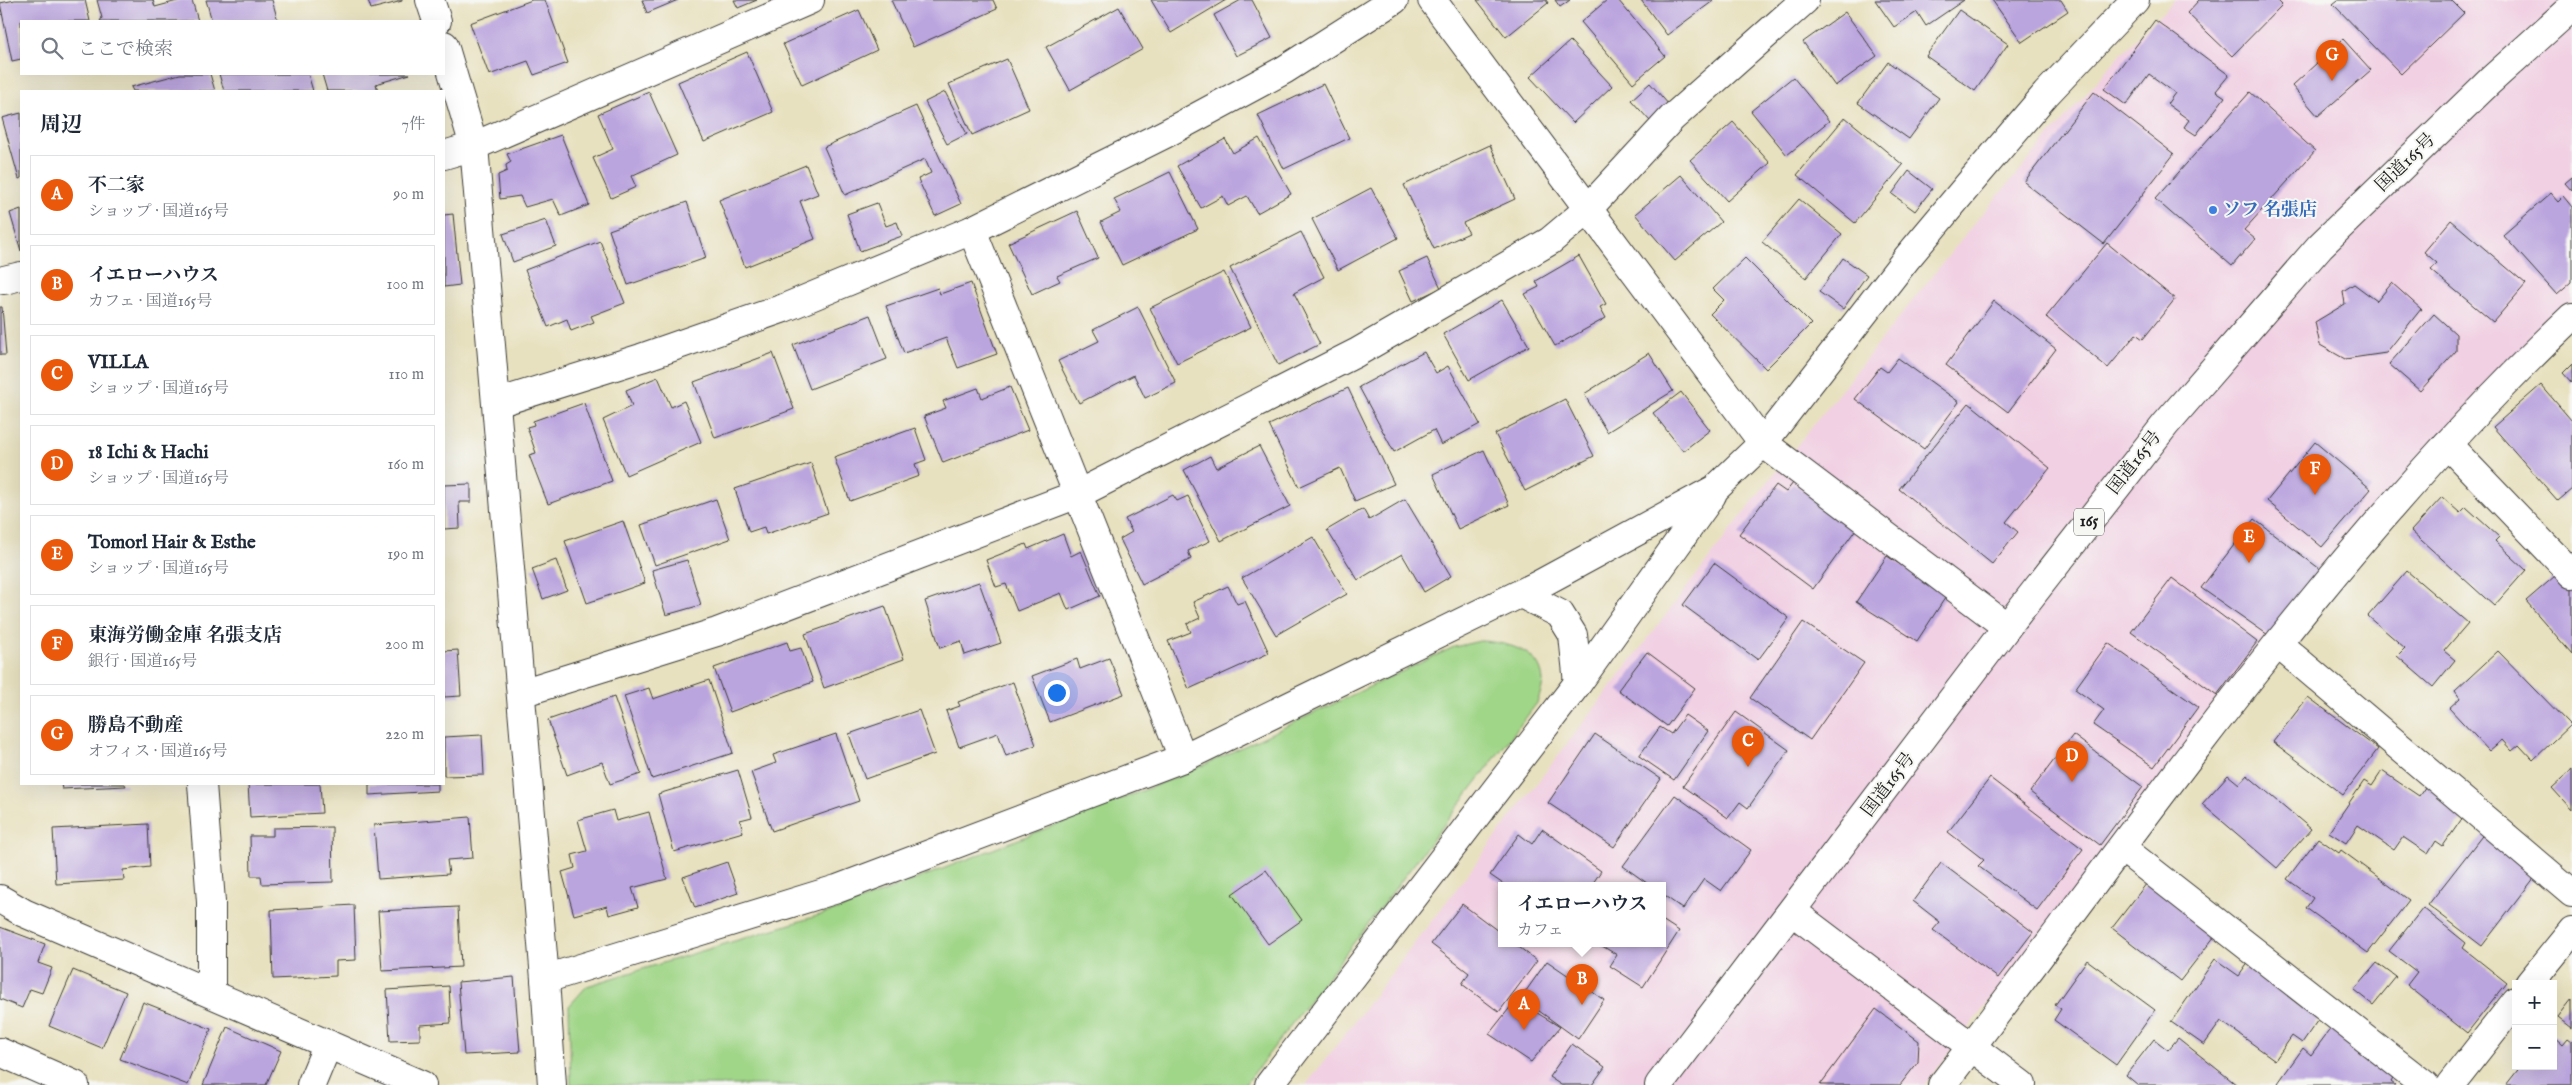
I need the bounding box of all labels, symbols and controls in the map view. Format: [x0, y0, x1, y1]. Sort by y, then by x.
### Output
search box [20, 20, 445, 75]
icon: search [38, 34, 66, 62]
text: ここで検索 [78, 38, 173, 62]
pin: G [2316, 40, 2348, 81]
text: 周辺 [40, 112, 82, 139]
text: 7件 [402, 115, 425, 135]
street label: 国道165号 [2371, 129, 2441, 197]
text: 不二家 [88, 174, 145, 198]
text: A [52, 185, 62, 205]
text: 90 m [393, 185, 424, 205]
place label: ソフ 名張店 [2223, 199, 2317, 222]
text: ショップ · 国道165号 [88, 202, 229, 222]
marker: ソフ 名張店 [2207, 204, 2219, 216]
text: イエローハウス [88, 264, 219, 288]
text: B [52, 275, 62, 295]
text: 100 m [387, 275, 424, 295]
text: カフェ · 国道165号 [88, 292, 212, 312]
text: VILLA [88, 351, 148, 375]
text: C [51, 365, 63, 385]
text: 110 m [388, 365, 424, 385]
text: ショップ · 国道165号 [88, 379, 229, 399]
street label: 国道165号 [2103, 426, 2167, 500]
text: 18 Ichi & Hachi [88, 441, 209, 465]
pin: F [2299, 454, 2331, 495]
text: D [51, 455, 63, 475]
text: 160 m [388, 455, 424, 475]
text: ショップ · 国道165号 [88, 469, 229, 489]
road number: 165 [2074, 508, 2104, 536]
pin: E [2233, 522, 2265, 563]
text: Tomorl Hair & Esthe [88, 531, 256, 555]
text: E [51, 545, 63, 565]
text: 190 m [387, 545, 424, 565]
text: ショップ · 国道165号 [88, 559, 229, 579]
text: 東海労働金庫 名張支店 [88, 624, 282, 648]
text: F [52, 635, 62, 655]
text: 200 m [385, 635, 424, 655]
text: 銀行 · 国道165号 [88, 652, 197, 672]
your location [1044, 680, 1070, 706]
text: 勝島不動産 [88, 714, 183, 738]
text: G [51, 725, 63, 745]
text: 220 m [385, 725, 424, 745]
pin: C [1732, 726, 1764, 767]
pin: D [2056, 741, 2088, 782]
text: オフィス · 国道165号 [88, 742, 227, 762]
street label: 国道165号 [1857, 748, 1921, 822]
popup [1498, 882, 1666, 947]
text: イエローハウス [1517, 893, 1647, 917]
text: カフェ [1517, 921, 1564, 941]
pin: B [1566, 964, 1598, 1005]
map controls [2512, 980, 2557, 1070]
button: + [2512, 980, 2557, 1025]
pin: A [1508, 989, 1540, 1030]
button: − [2512, 1025, 2557, 1070]

